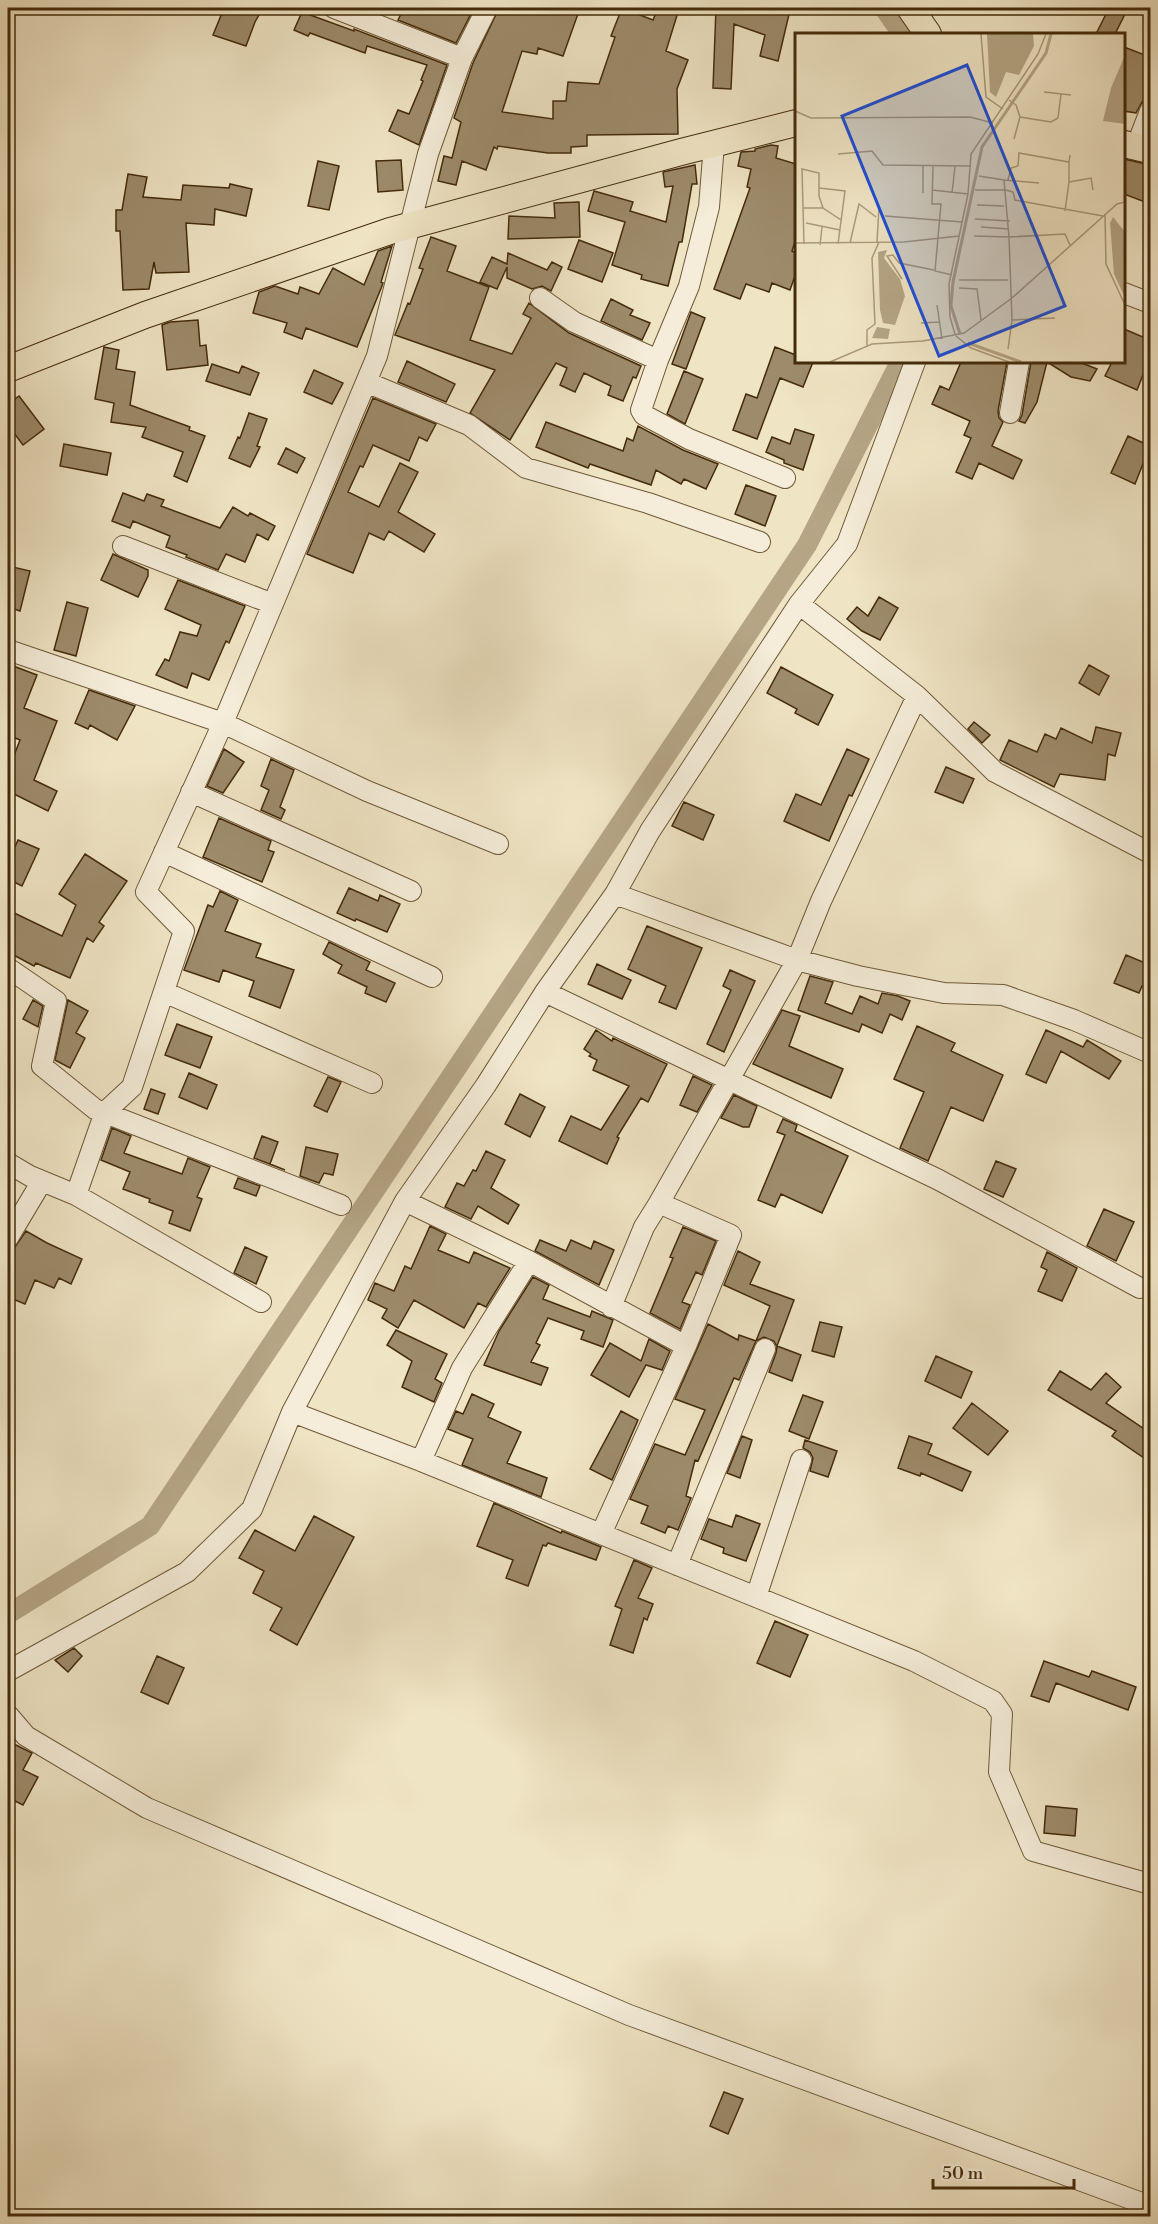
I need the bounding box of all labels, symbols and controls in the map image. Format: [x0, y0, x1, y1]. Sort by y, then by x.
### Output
inset map [795, 33, 1125, 363]
scale bar [933, 2152, 1074, 2190]
text: 50 m [942, 2162, 984, 2185]

